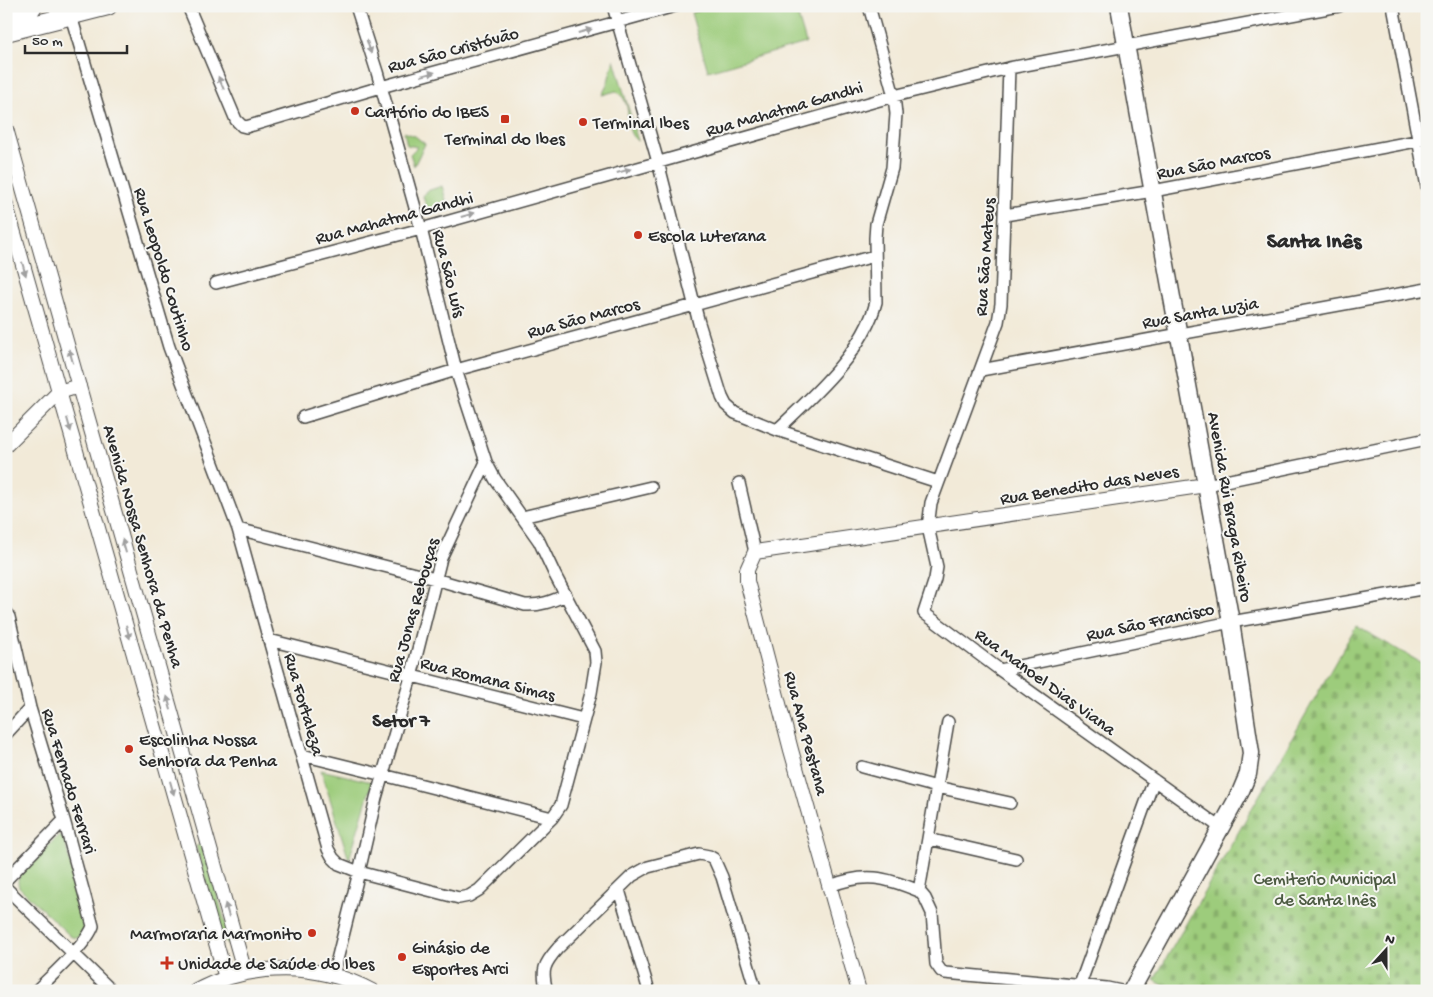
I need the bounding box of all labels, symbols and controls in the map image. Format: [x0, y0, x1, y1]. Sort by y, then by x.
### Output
scale bar [25, 22, 128, 54]
street label: Rua São Cristóvão [386, 24, 521, 79]
one-way arrow [578, 27, 593, 35]
text: 50 m [32, 33, 63, 51]
one-way arrow [366, 39, 373, 54]
one-way arrow [421, 70, 436, 78]
one-way arrow [216, 76, 224, 90]
street label: Rua Mahatma Gandhi [704, 78, 866, 143]
place label: Cartório do IBES [365, 103, 490, 124]
marker: Cartório do IBES [349, 105, 361, 117]
marker: Terminal do Ibes [499, 113, 511, 125]
place label: Terminal Ibes [592, 114, 690, 135]
marker: Terminal Ibes [577, 116, 589, 128]
place label: Terminal do Ibes [444, 130, 566, 151]
street label: Rua São Marcos [1155, 143, 1273, 186]
one-way arrow [617, 167, 632, 175]
street label: Rua Leopoldo Coutinho [128, 185, 198, 354]
street label: Rua Mahatma Gandhi [313, 188, 476, 251]
street label: Rua São Mateus [972, 196, 1001, 317]
one-way arrow [460, 211, 475, 219]
place label: Escola Luterana [648, 227, 767, 248]
street label: Rua São Luís [427, 228, 469, 321]
marker: Escola Luterana [632, 229, 644, 241]
district label: Santa Inês [1267, 230, 1363, 256]
one-way arrow [21, 261, 29, 276]
street label: Rua São Marcos [525, 294, 643, 344]
street label: Rua Santa Luzia [1141, 294, 1261, 335]
one-way arrow [66, 349, 74, 364]
street label: Avenida Rui Braga Ribeiro [1201, 411, 1256, 604]
one-way arrow [65, 418, 73, 433]
street label: Avenida Nossa Senhora da Penha [97, 423, 187, 672]
street label: Rua Benedito das Neves [999, 462, 1181, 511]
street label: Rua Jonas Rebouças [384, 535, 445, 685]
one-way arrow [120, 539, 128, 554]
street label: Rua São Francisco [1085, 600, 1216, 647]
one-way arrow [124, 624, 132, 639]
street label: Rua Manoel Dias Viana [970, 625, 1120, 742]
street label: Rua Fortaleza [278, 651, 328, 759]
street label: Rua Romana Simas [418, 654, 558, 708]
street label: Rua Ana Pestana [778, 669, 831, 799]
one-way arrow [164, 695, 172, 710]
street label: Rua Fernado Ferrari [35, 706, 100, 857]
district label: Setor 7 [372, 711, 431, 734]
place label: Escolinha Nossa Senhora da Penha [139, 731, 278, 773]
marker: Escolinha Nossa Senhora da Penha [123, 743, 135, 755]
one-way arrow [168, 781, 176, 796]
park label: Cemiterio Municipal de Santa Inês [1254, 870, 1396, 912]
one-way arrow [223, 902, 231, 917]
north arrow [1360, 924, 1410, 974]
place label: Marmoraria Marmonito [130, 925, 302, 946]
marker: Marmoraria Marmonito [306, 927, 318, 939]
text: N [1382, 931, 1397, 950]
place label: Ginásio de Esportes Arci [412, 939, 509, 981]
marker: Ginásio de Esportes Arci [396, 951, 408, 963]
place label: Unidade de Saúde do Ibes [178, 955, 376, 976]
marker: Unidade de Saúde do Ibes [160, 956, 174, 970]

